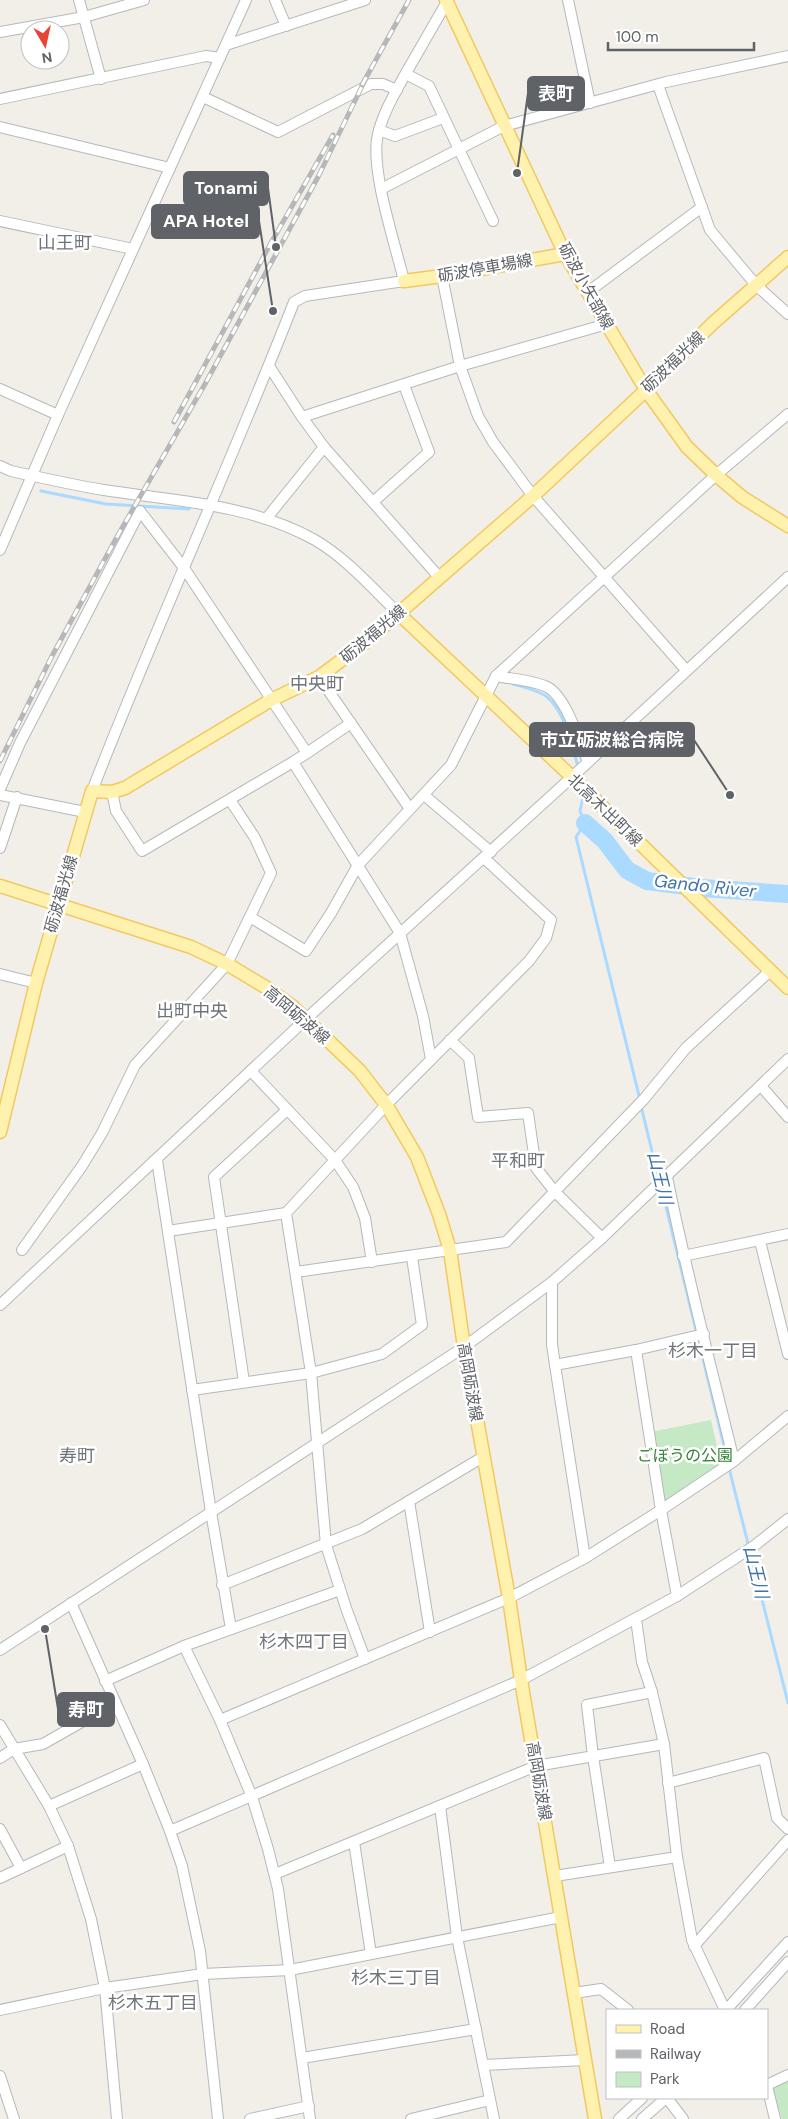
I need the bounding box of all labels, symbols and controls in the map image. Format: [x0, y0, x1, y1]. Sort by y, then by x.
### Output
north arrow [20, 20, 70, 70]
scale bar [608, 20, 754, 52]
text: 100 m [616, 27, 659, 47]
text: N [41, 48, 53, 68]
callout: 表町 [528, 77, 584, 110]
text: 表町 [538, 82, 574, 106]
callout: Tonami [184, 172, 268, 205]
text: Tonami [194, 176, 258, 200]
callout: APA Hotel [152, 205, 259, 238]
text: APA Hotel [163, 209, 249, 233]
district label: 山王町 [38, 231, 92, 255]
street label: 砺波小矢部線 [554, 239, 618, 333]
street label: 砺波停車場線 [436, 249, 534, 287]
street label: 砺波福光線 [637, 327, 709, 397]
street label: 砺波福光線 [336, 600, 410, 668]
district label: 中央町 [290, 672, 344, 696]
callout: 市立砺波総合病院 [530, 723, 694, 756]
text: 市立砺波総合病院 [540, 728, 684, 752]
street label: 北高木出町線 [563, 769, 647, 851]
street label: 砺波福光線 [40, 853, 82, 935]
water label: Gando River [653, 869, 758, 903]
street label: 高岡砺波線 [260, 981, 334, 1049]
district label: 出町中央 [156, 999, 228, 1023]
district label: 平和町 [491, 1149, 545, 1173]
water label: 山王川 [642, 1149, 679, 1209]
district label: 杉木一丁目 [668, 1339, 758, 1363]
street label: 高岡砺波線 [453, 1341, 487, 1423]
district label: 寿町 [59, 1444, 95, 1468]
park label: ごぼうの公園 [637, 1445, 733, 1466]
water label: 山王川 [738, 1543, 775, 1603]
district label: 杉木四丁目 [259, 1630, 349, 1654]
callout: 寿町 [58, 1693, 114, 1726]
text: 寿町 [68, 1698, 104, 1722]
street label: 高岡砺波線 [522, 1740, 556, 1822]
district label: 杉木三丁目 [351, 1966, 441, 1990]
district label: 杉木五丁目 [108, 1991, 198, 2015]
legend [606, 2009, 768, 2099]
text: Road [650, 2019, 685, 2039]
text: Railway [650, 2044, 702, 2064]
text: Park [650, 2069, 680, 2089]

